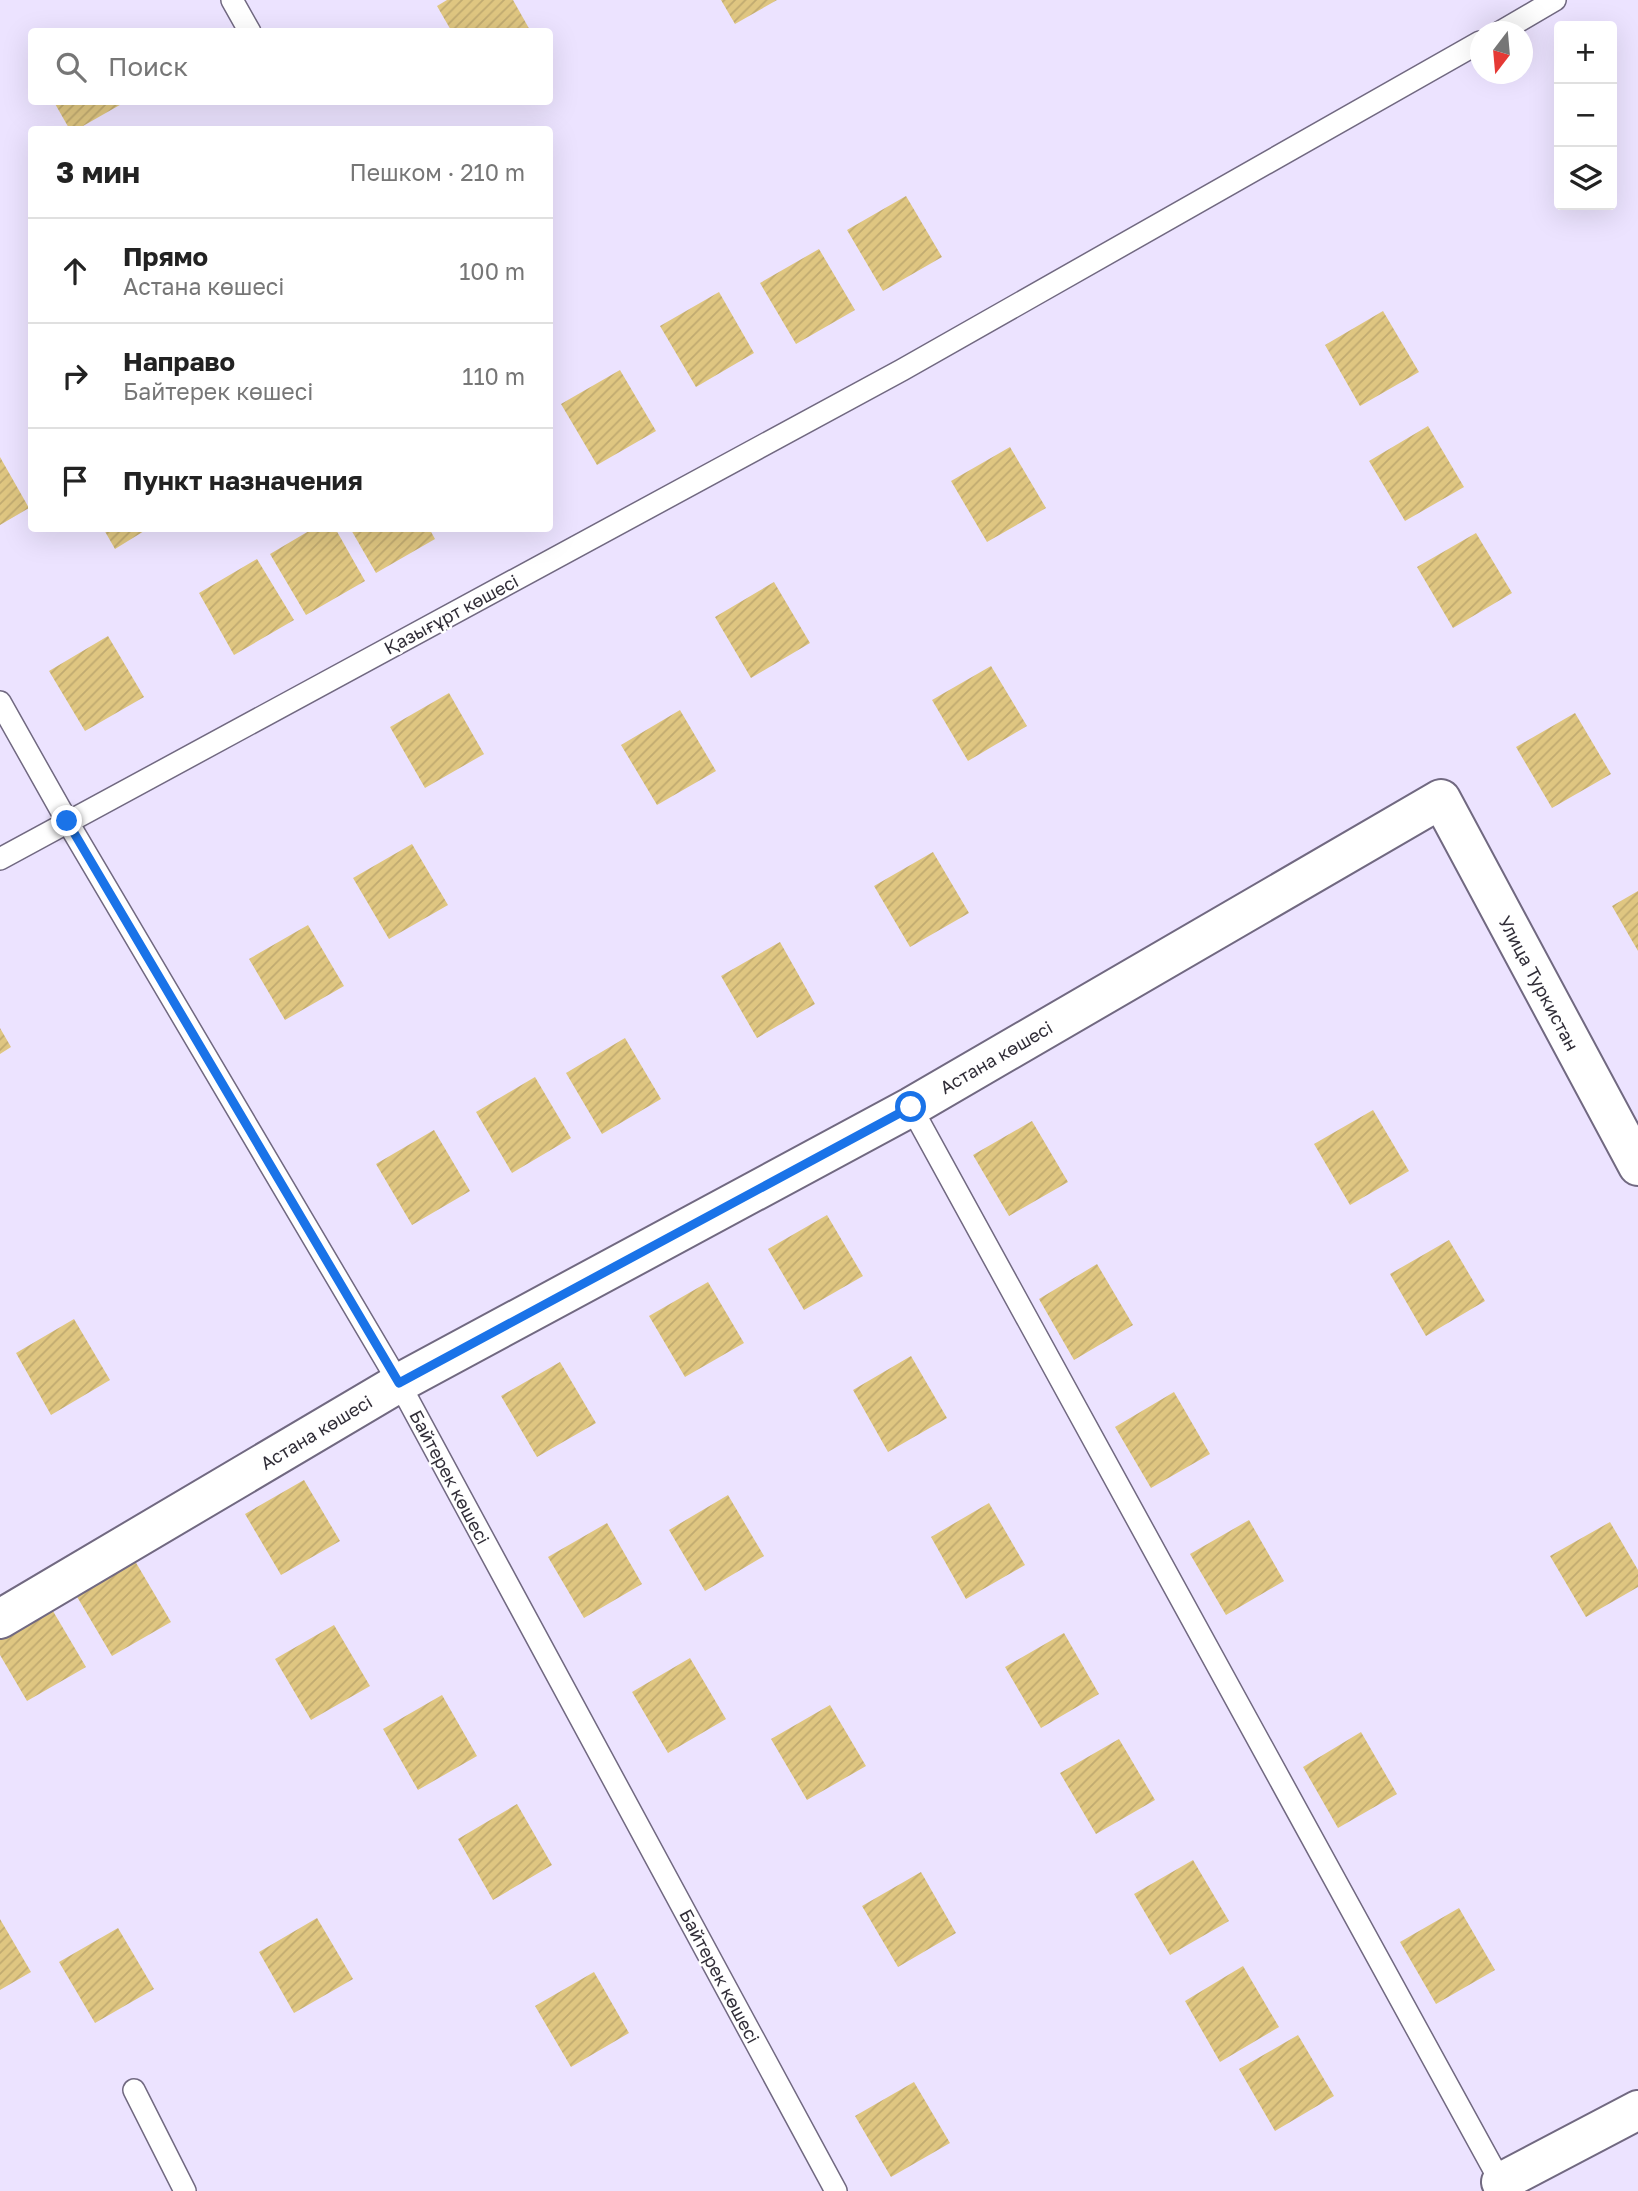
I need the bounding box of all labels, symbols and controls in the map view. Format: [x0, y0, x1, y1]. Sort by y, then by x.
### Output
north arrow [1470, 21, 1533, 84]
map controls [1554, 21, 1617, 210]
button: + [1554, 21, 1617, 84]
search box [28, 28, 553, 105]
icon: search [52, 48, 90, 86]
text: Поиск [108, 51, 188, 82]
button: − [1554, 84, 1617, 147]
button: layers [1554, 147, 1617, 210]
text: 3 мин [56, 154, 140, 190]
text: Пешком · 210 m [349, 158, 525, 186]
text: Прямо [123, 241, 208, 272]
icon: ahead [56, 252, 94, 290]
text: 100 m [459, 257, 525, 285]
text: Астана көшесі [123, 272, 285, 300]
text: Направо [123, 346, 235, 377]
icon: right [56, 357, 94, 395]
text: 110 m [462, 362, 525, 390]
text: Байтерек көшесі [123, 377, 313, 405]
icon: arrive [56, 462, 94, 500]
text: Пункт назначения [123, 465, 363, 496]
street label: Қазығұрт көшесі [380, 569, 522, 660]
route end [51, 805, 82, 836]
street label: Улица Туркистан [1494, 912, 1584, 1054]
street label: Астана көшесі [936, 1016, 1056, 1098]
route start [895, 1091, 926, 1122]
street label: Астана көшесі [256, 1390, 376, 1474]
street label: Байтерек көшесі [405, 1406, 495, 1548]
street label: Байтерек көшесі [675, 1905, 765, 2047]

